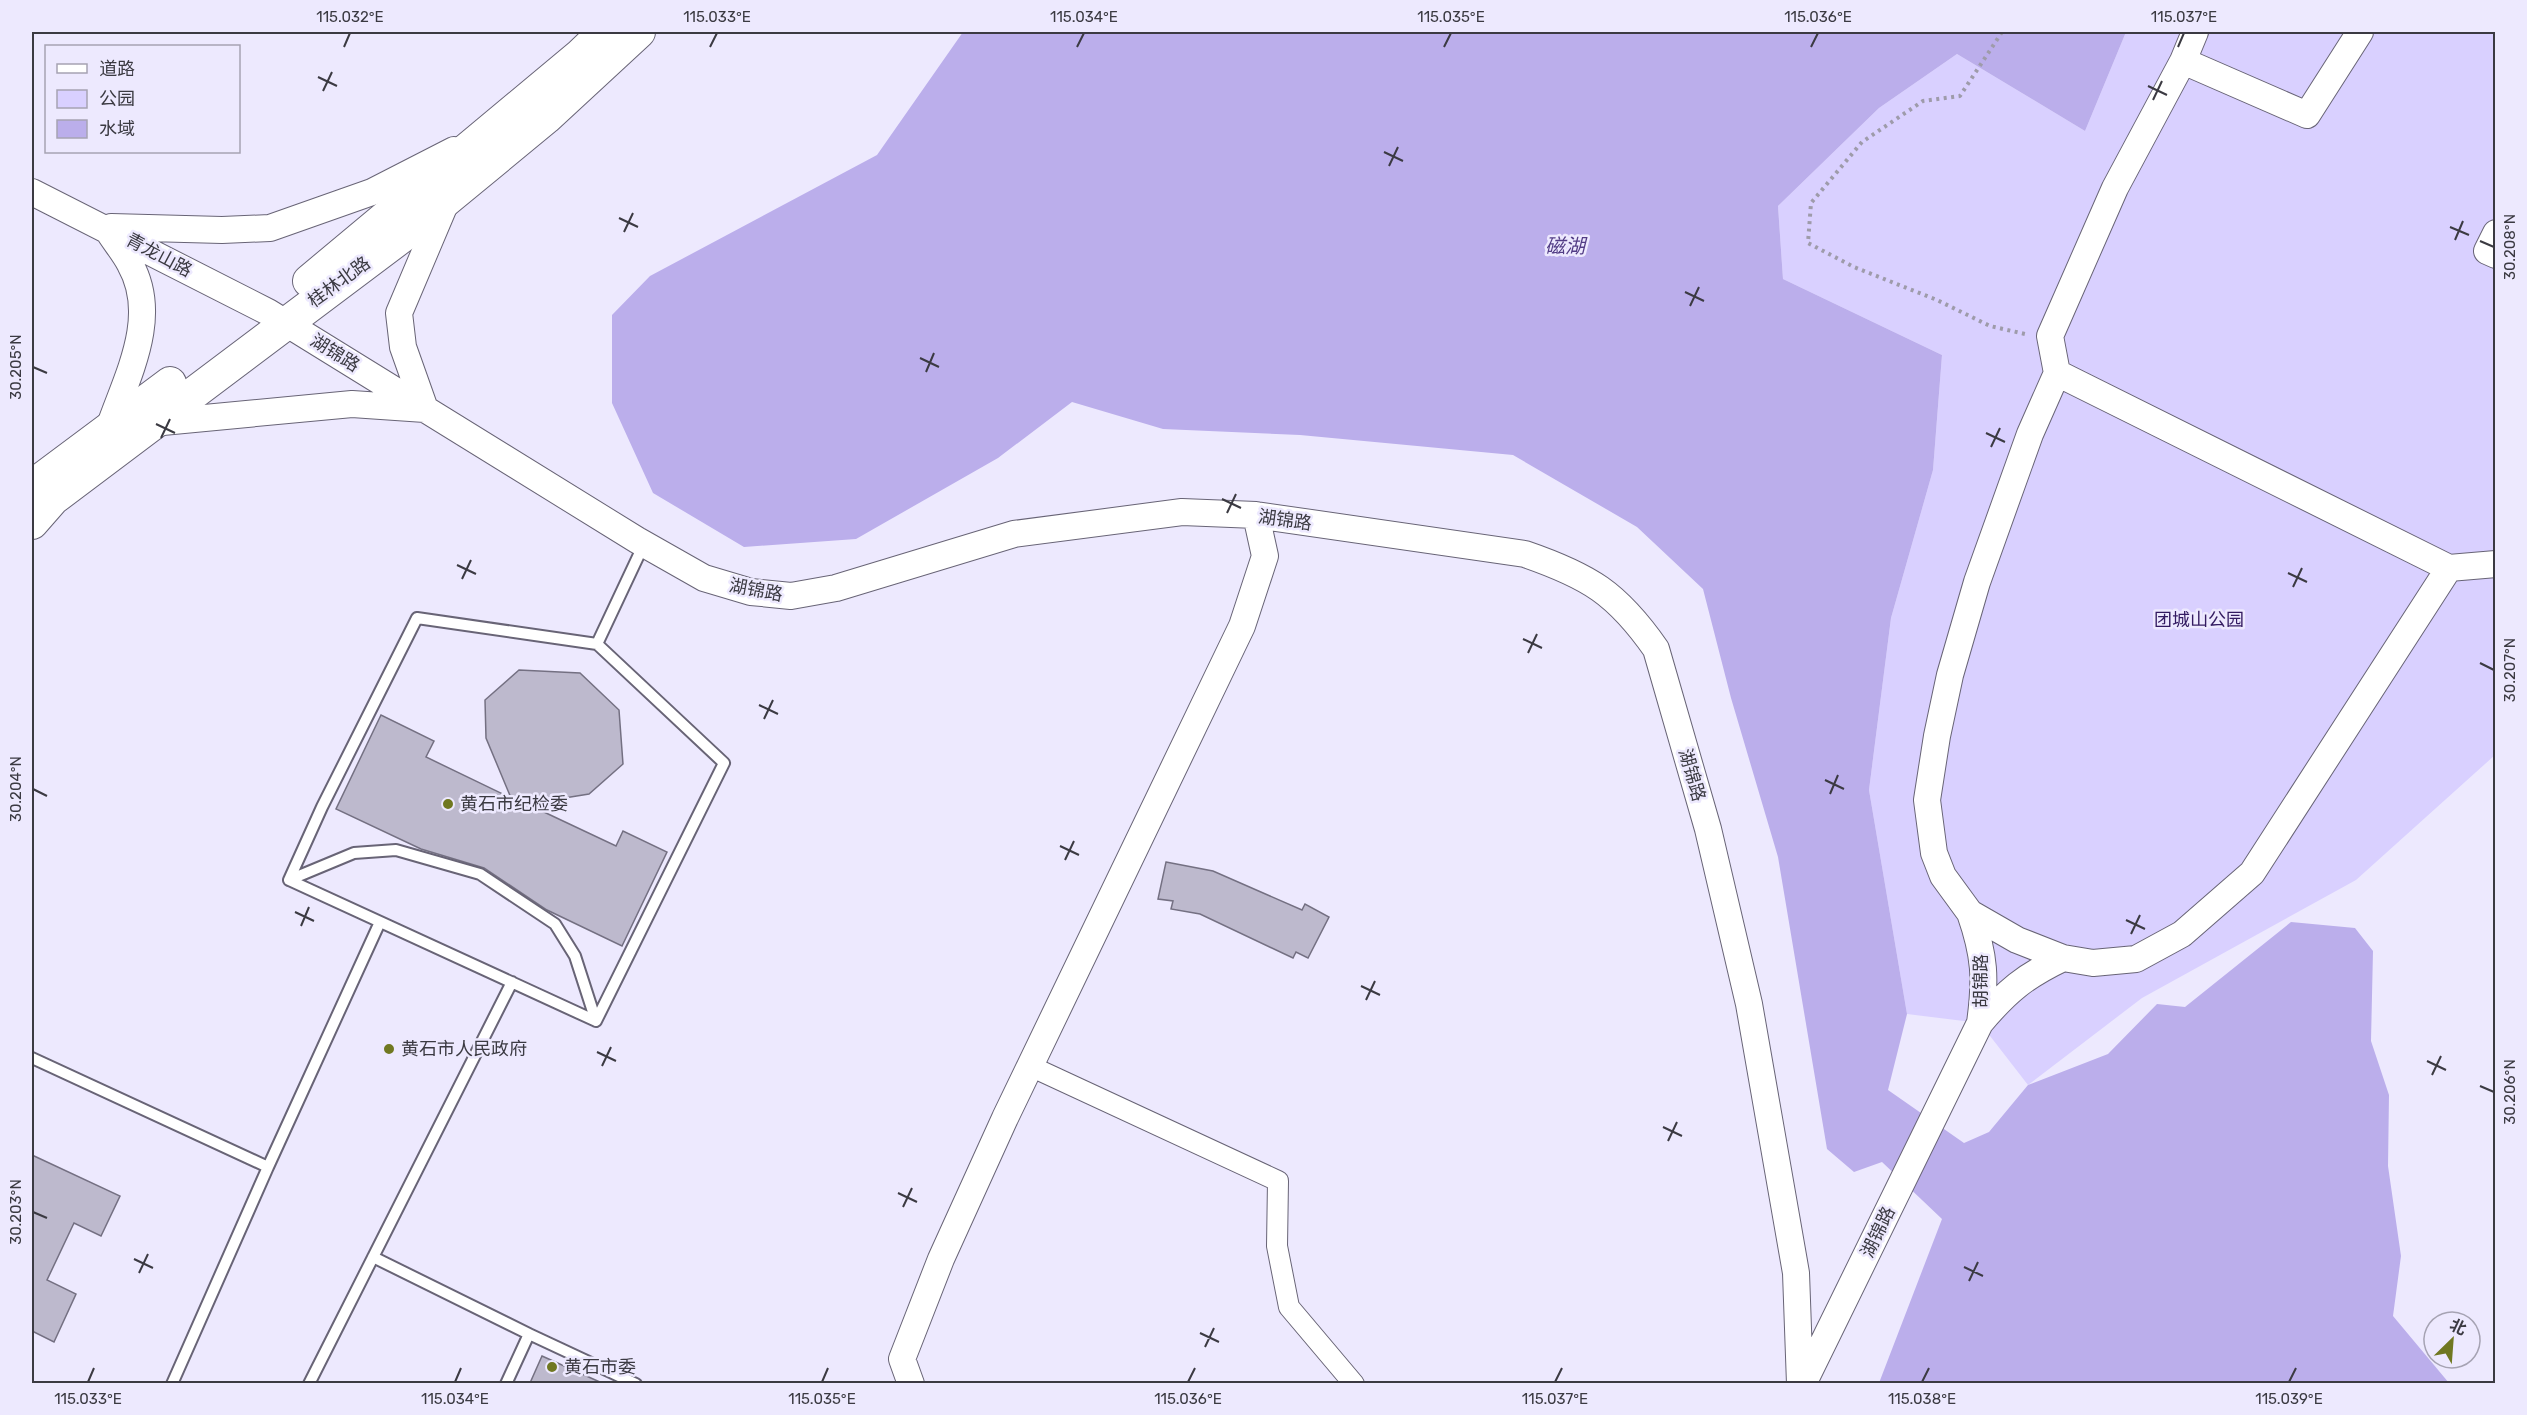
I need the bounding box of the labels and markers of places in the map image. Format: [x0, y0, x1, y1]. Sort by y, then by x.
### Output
place label: 黄石市纪检委 [460, 793, 568, 815]
marker: 黄石市纪检委 [441, 797, 455, 811]
place label: 黄石市人民政府 [401, 1038, 527, 1060]
marker: 黄石市人民政府 [382, 1042, 396, 1056]
place label: 黄石市委 [564, 1356, 636, 1378]
marker: 黄石市委 [545, 1360, 559, 1374]

